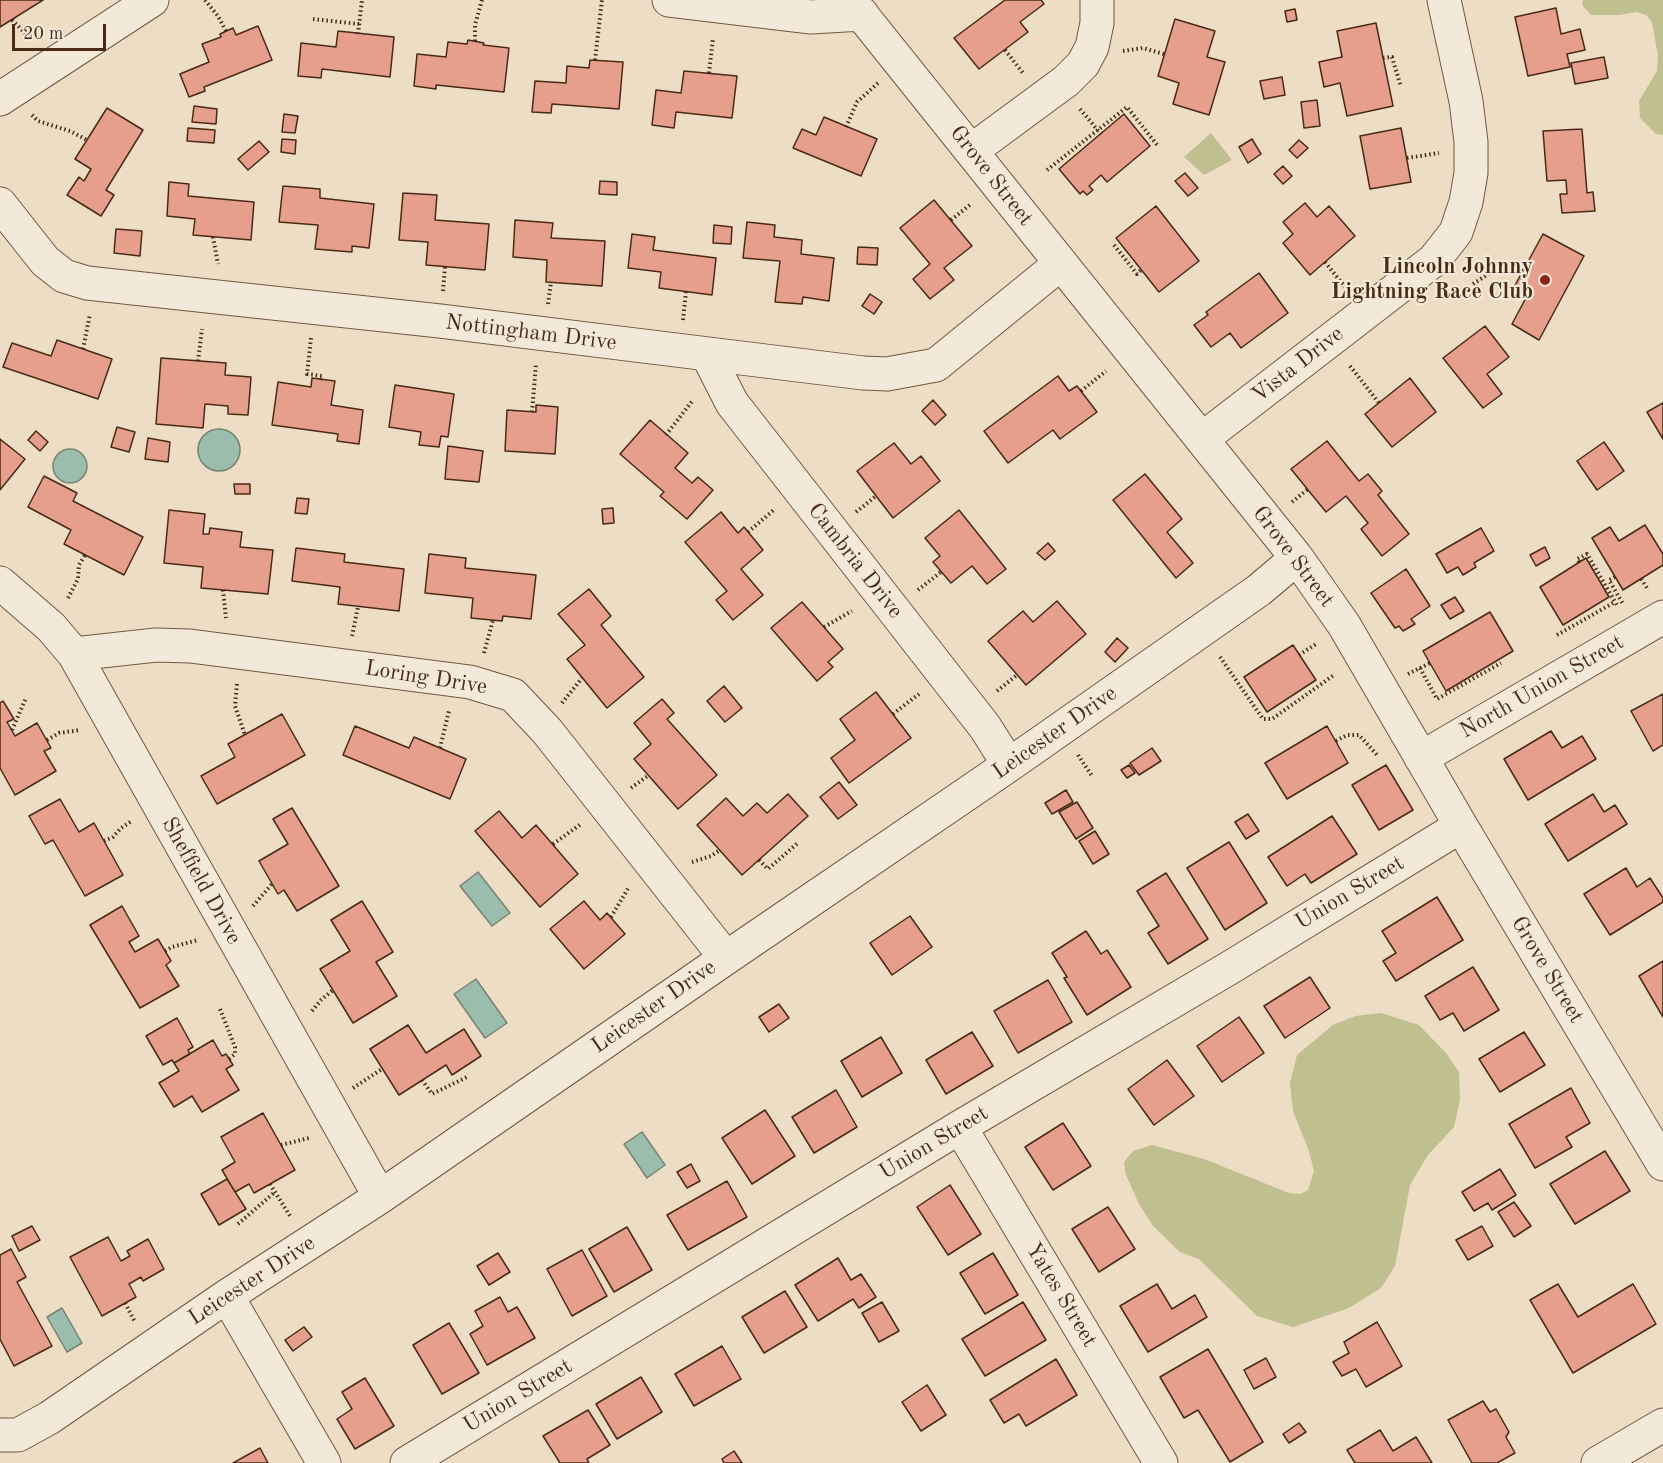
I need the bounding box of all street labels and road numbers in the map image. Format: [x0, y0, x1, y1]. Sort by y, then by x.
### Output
street label: Grove Street [944, 121, 1038, 231]
street label: Nottingham Drive [444, 309, 618, 357]
street label: Vista Drive [1247, 321, 1349, 409]
street label: Cambria Drive [802, 498, 908, 624]
street label: Grove Street [1246, 501, 1340, 613]
street label: North Union Street [1455, 629, 1629, 745]
street label: Loring Drive [363, 655, 489, 701]
street label: Leicester Drive [988, 680, 1122, 786]
street label: Sheffield Drive [155, 813, 247, 949]
street label: Union Street [1291, 850, 1409, 936]
street label: Grove Street [1505, 912, 1589, 1028]
street label: Leicester Drive [587, 954, 721, 1060]
street label: Union Street [875, 1100, 993, 1186]
street label: Leicester Drive [184, 1230, 320, 1332]
street label: Yates Street [1019, 1238, 1103, 1352]
street label: Union Street [459, 1353, 577, 1439]

